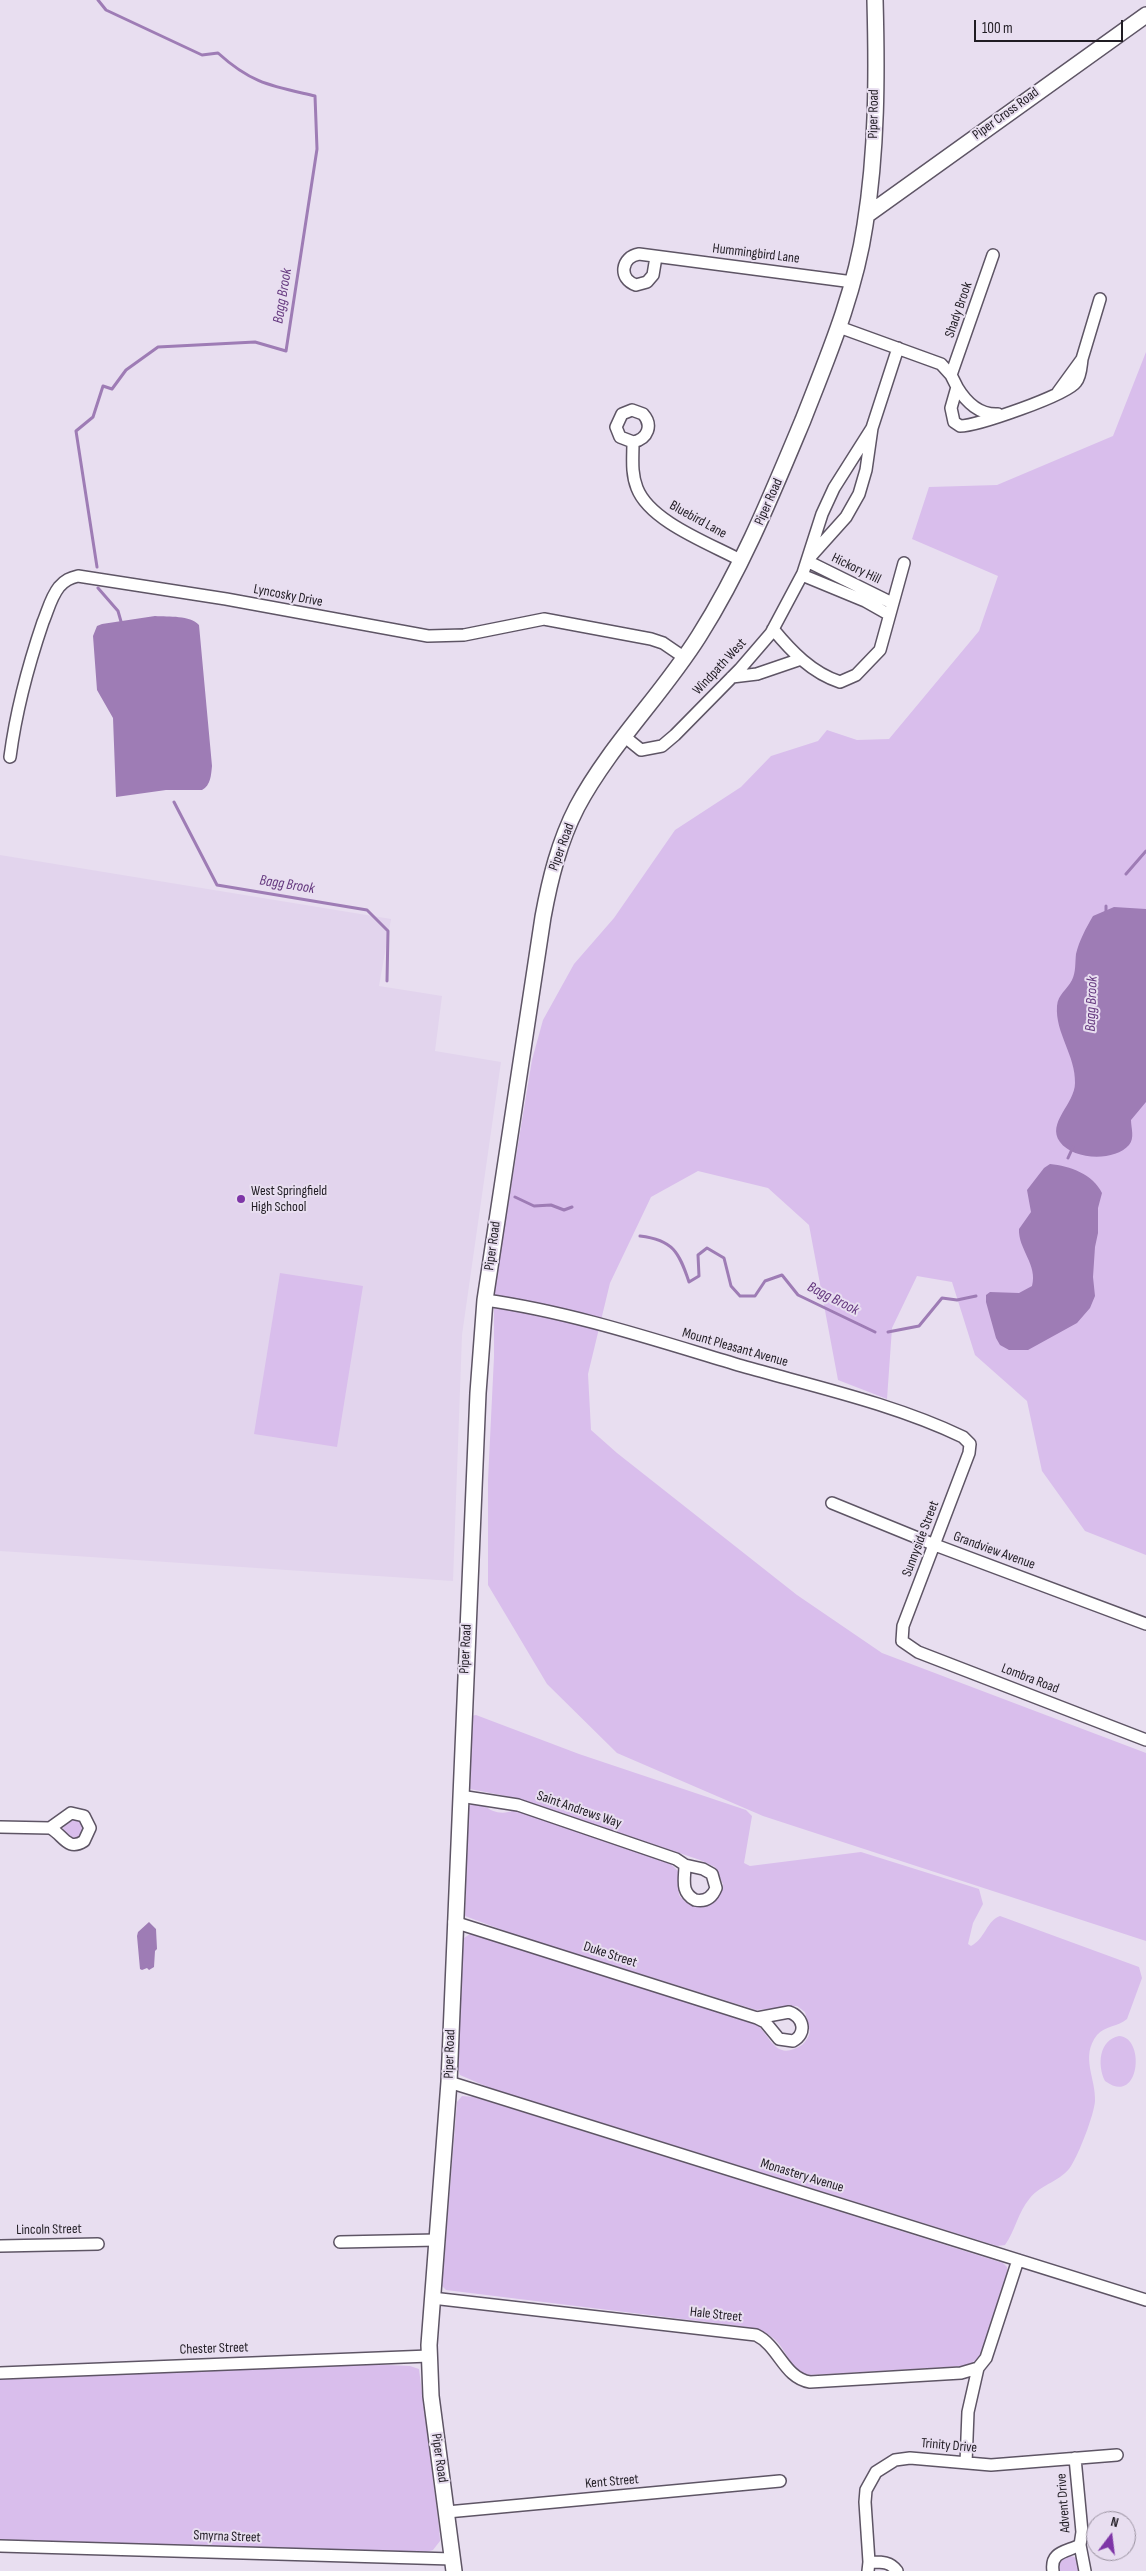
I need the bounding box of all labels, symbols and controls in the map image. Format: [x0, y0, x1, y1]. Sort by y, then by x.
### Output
scale bar [976, 10, 1125, 42]
text: 100 m [982, 19, 1013, 38]
street label: Piper Cross Road [970, 84, 1042, 144]
street label: Piper Road [865, 89, 883, 139]
street label: Hummingbird Lane [712, 240, 800, 268]
water label: Bagg Brook [270, 267, 296, 325]
street label: Shady Brook [942, 280, 976, 340]
street label: Piper Road [751, 476, 787, 528]
street label: Bluebird Lane [666, 497, 730, 543]
street label: Hickory Hill [829, 550, 883, 588]
street label: Lyncosky Drive [252, 581, 324, 611]
street label: Windpath West [690, 635, 750, 699]
street label: Piper Road [546, 821, 578, 873]
water label: Bagg Brook [258, 872, 316, 898]
water label: Bagg Brook [1082, 976, 1102, 1032]
place label: West Springfield High School [251, 1183, 327, 1216]
marker: West Springfield High School [235, 1193, 247, 1205]
street label: Piper Road [481, 1220, 505, 1272]
water label: Bagg Brook [804, 1278, 862, 1320]
street label: Mount Pleasant Avenue [680, 1325, 790, 1371]
street label: Sunnyside Street [899, 1499, 943, 1579]
street label: Grandview Avenue [951, 1528, 1037, 1574]
street label: Piper Road [456, 1624, 476, 1674]
street label: Lombra Road [999, 1660, 1061, 1698]
street label: Saint Andrews Way [534, 1788, 624, 1832]
street label: Duke Street [581, 1938, 639, 1972]
street label: Piper Road [441, 2029, 459, 2079]
street label: Monastery Avenue [758, 2155, 846, 2197]
street label: Lincoln Street [16, 2221, 82, 2239]
street label: Hale Street [689, 2304, 743, 2326]
street label: Chester Street [179, 2339, 249, 2359]
street label: Piper Road [427, 2432, 451, 2484]
street label: Trinity Drive [920, 2435, 978, 2457]
street label: Kent Street [584, 2471, 640, 2493]
street label: Advent Drive [1054, 2473, 1074, 2533]
north arrow [1086, 2511, 1136, 2561]
text: N [1109, 2513, 1121, 2531]
street label: Smyrna Street [193, 2527, 261, 2547]

